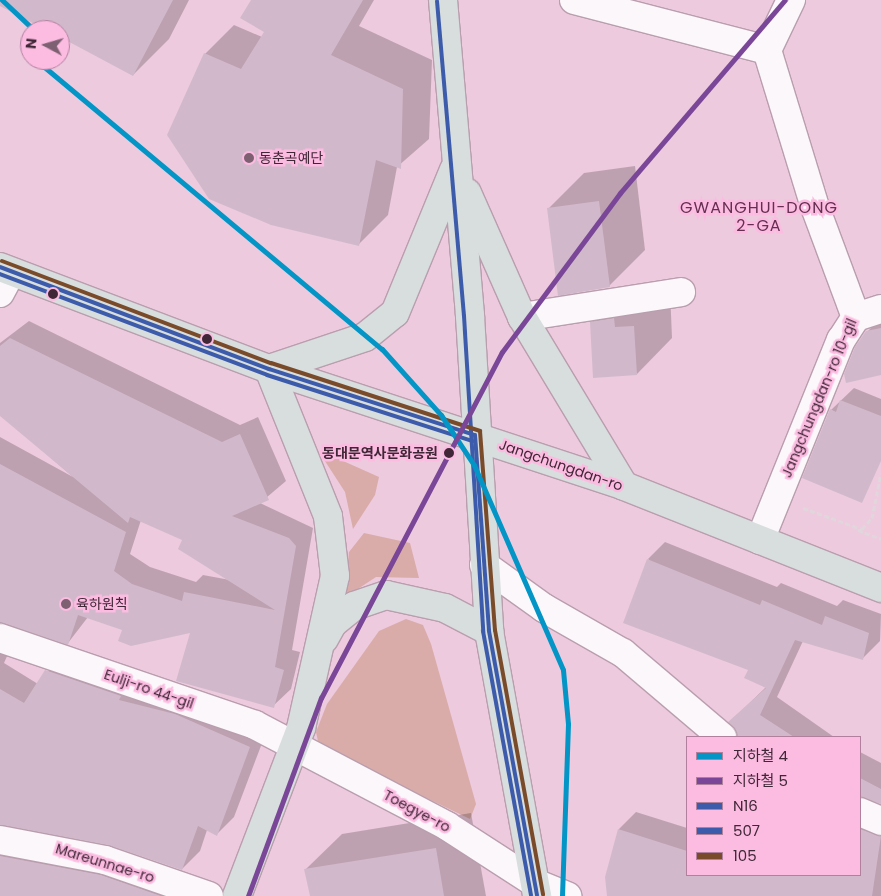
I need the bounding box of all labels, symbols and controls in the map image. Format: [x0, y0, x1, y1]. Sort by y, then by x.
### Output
north arrow [20, 20, 70, 70]
text: N [21, 37, 42, 50]
place label: 동춘곡예단 [259, 150, 323, 166]
marker: 동춘곡예단 [243, 152, 255, 164]
district label: GWANGHUI-DONG 2-GA [678, 198, 840, 236]
unlabelled marker [48, 289, 58, 299]
street label: Jangchungdan-ro 10-gil [778, 316, 860, 480]
unlabelled marker [202, 334, 212, 344]
street label: Jangchungdan-ro [497, 436, 625, 494]
place label: 동대문역사문화공원 [322, 445, 438, 461]
marker: 동대문역사문화공원 [442, 446, 456, 460]
place label: 육하원칙 [76, 596, 128, 612]
marker: 육하원칙 [60, 598, 72, 610]
street label: Eulji-ro 44-gil [102, 666, 196, 712]
legend [686, 736, 861, 876]
text: 지하철 4 [733, 745, 788, 766]
text: 지하철 5 [733, 770, 788, 791]
street label: Toegye-ro [381, 786, 453, 836]
text: N16 [733, 795, 758, 816]
text: 507 [733, 820, 760, 841]
street label: Mareunnae-ro [54, 840, 156, 886]
text: 105 [733, 845, 757, 866]

